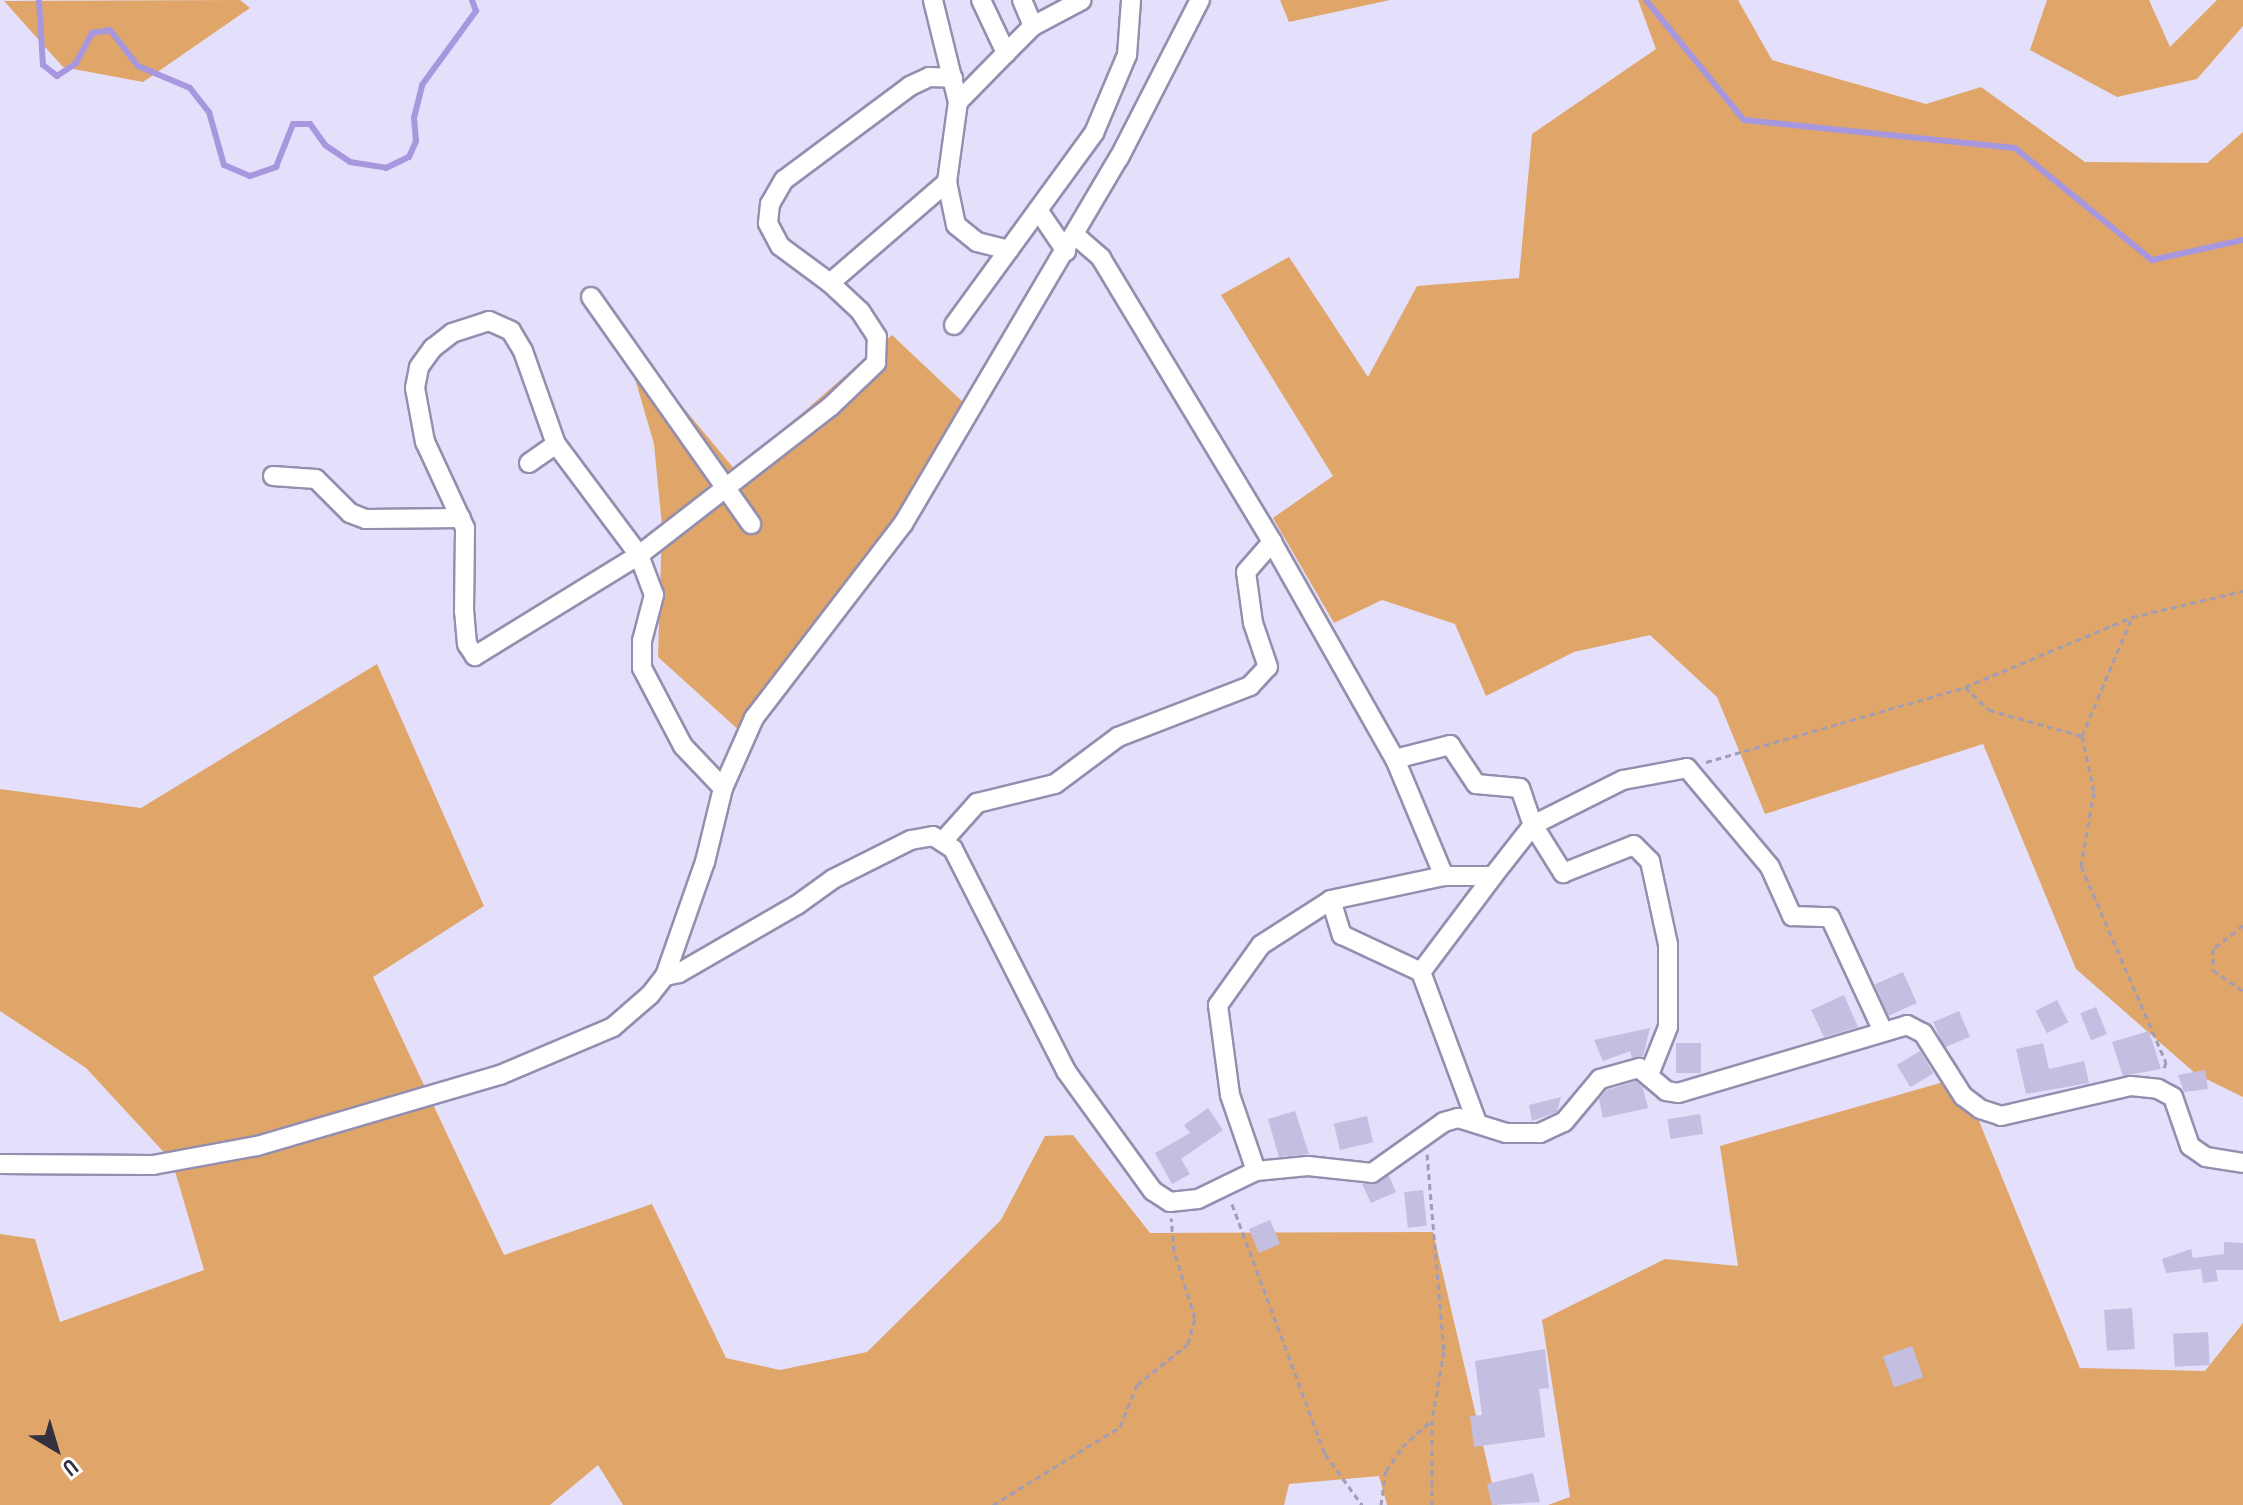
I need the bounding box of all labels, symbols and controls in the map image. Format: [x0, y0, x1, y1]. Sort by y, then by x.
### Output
north arrow [16, 1409, 96, 1489]
text: U [58, 1453, 84, 1482]

